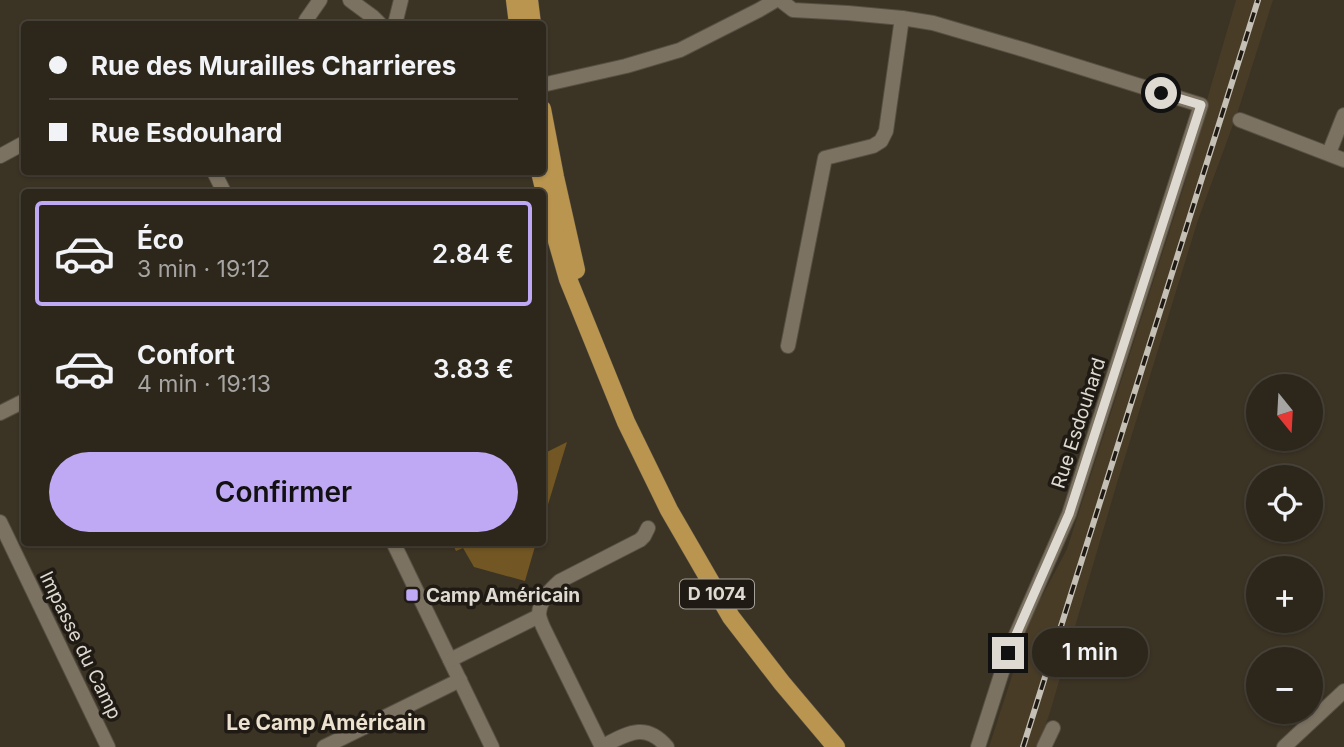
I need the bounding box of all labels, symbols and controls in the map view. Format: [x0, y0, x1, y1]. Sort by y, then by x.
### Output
text: Rue des Murailles Charrieres [91, 50, 456, 81]
route start [1145, 77, 1177, 109]
text: Rue Esdouhard [91, 117, 282, 148]
icon: car [53, 222, 116, 285]
text: Éco [137, 224, 184, 255]
text: 2.84 € [432, 238, 514, 269]
text: 3 min · 19:12 [137, 255, 270, 283]
icon: car [53, 337, 116, 400]
text: Confort [137, 339, 235, 370]
text: 3.83 € [433, 353, 514, 384]
street label: Rue Esdouhard [1047, 355, 1110, 491]
text: 4 min · 19:13 [137, 370, 271, 398]
north arrow [1246, 374, 1323, 452]
map controls [1246, 374, 1323, 724]
button: Confirmer [49, 452, 518, 532]
button: locate [1246, 465, 1323, 542]
button: + [1246, 556, 1323, 633]
street label: Impasse du Camp [35, 567, 126, 723]
road number: D 1074 [680, 580, 754, 608]
place label: Camp Américain [426, 584, 580, 607]
marker: Camp Américain [404, 587, 420, 603]
callout: 1 min [1032, 628, 1148, 678]
route end [992, 637, 1024, 669]
text: 1 min [1062, 638, 1118, 666]
button: − [1246, 647, 1323, 724]
district label: Le Camp Américain [226, 710, 426, 735]

